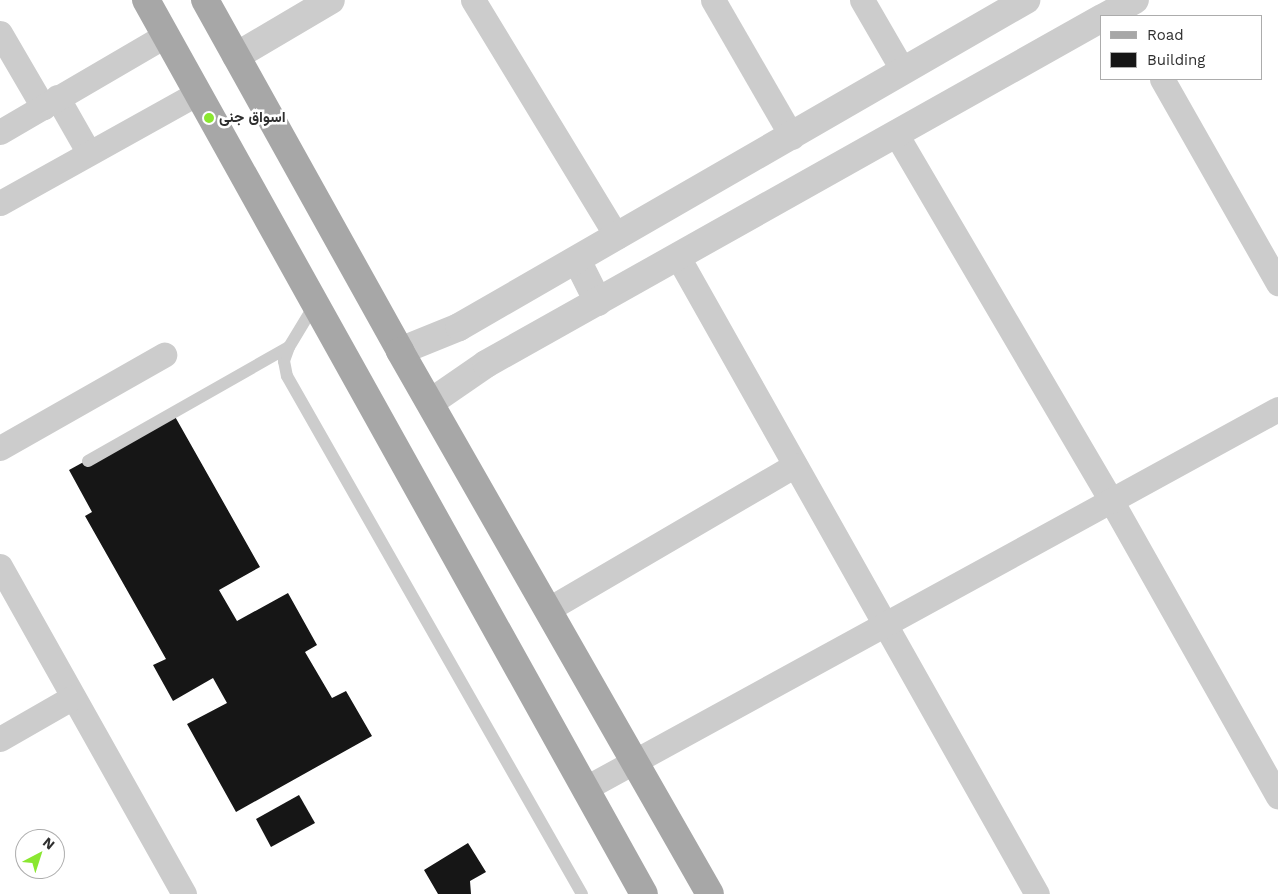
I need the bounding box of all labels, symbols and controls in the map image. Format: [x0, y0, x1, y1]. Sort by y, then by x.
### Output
legend [1100, 15, 1263, 80]
text: Road [1147, 26, 1184, 44]
text: Building [1147, 51, 1205, 69]
place label: اسواق جنى [219, 109, 286, 127]
marker: اسواق جنى [203, 112, 215, 124]
north arrow [15, 829, 65, 879]
text: N [40, 834, 58, 853]

